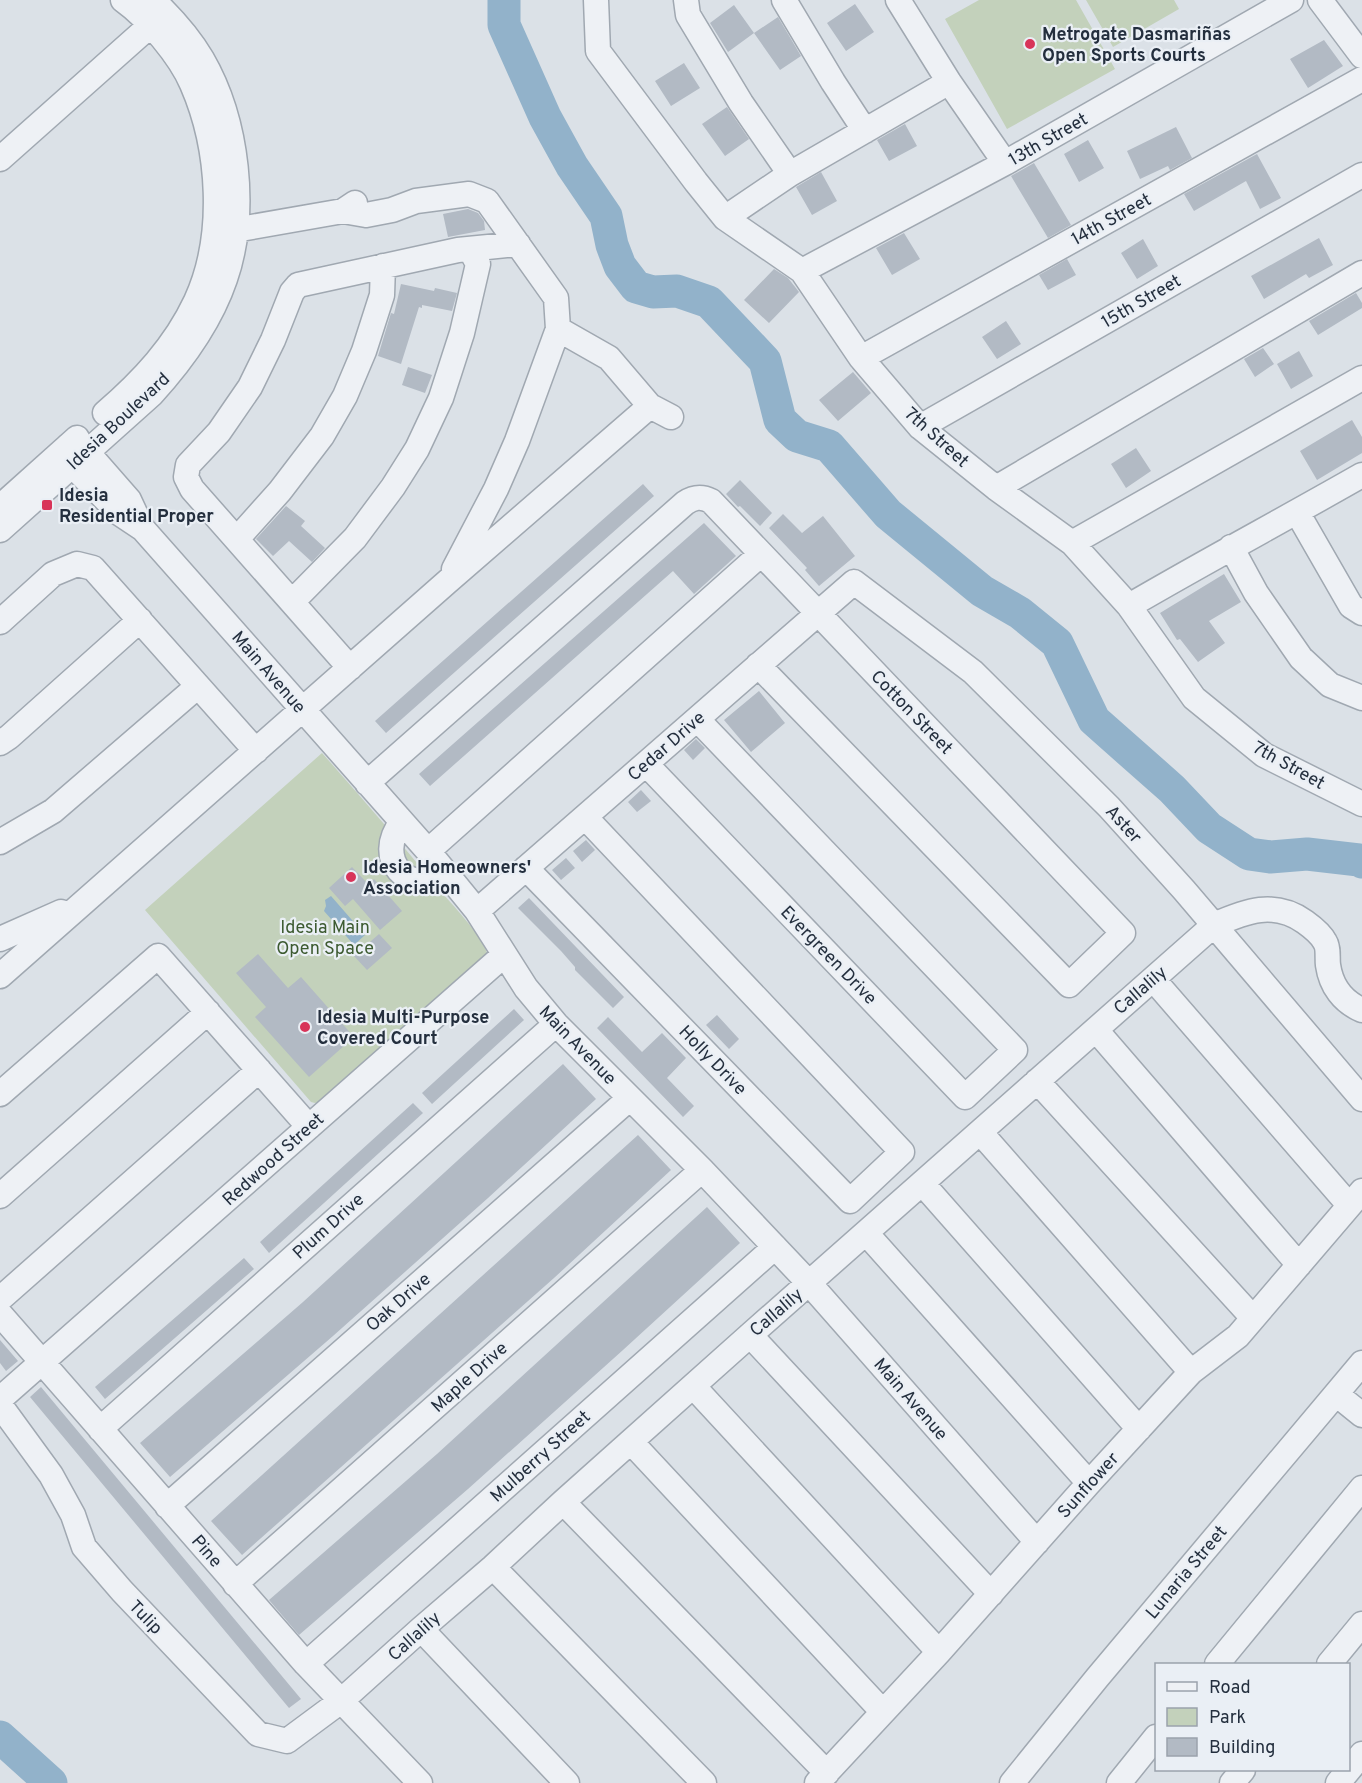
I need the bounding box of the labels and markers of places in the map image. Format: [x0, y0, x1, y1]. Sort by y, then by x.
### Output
place label: Metrogate Dasmariñas Open Sports Courts [1042, 24, 1231, 68]
marker: Metrogate Dasmariñas Open Sports Courts [1023, 37, 1037, 51]
place label: Idesia Residential Proper [59, 485, 214, 529]
marker: Idesia Residential Proper [40, 498, 54, 512]
place label: Idesia Homeowners' Association [363, 857, 531, 901]
marker: Idesia Homeowners' Association [344, 870, 358, 884]
place label: Idesia Multi-Purpose Covered Court [317, 1007, 489, 1051]
marker: Idesia Multi-Purpose Covered Court [298, 1020, 312, 1034]

